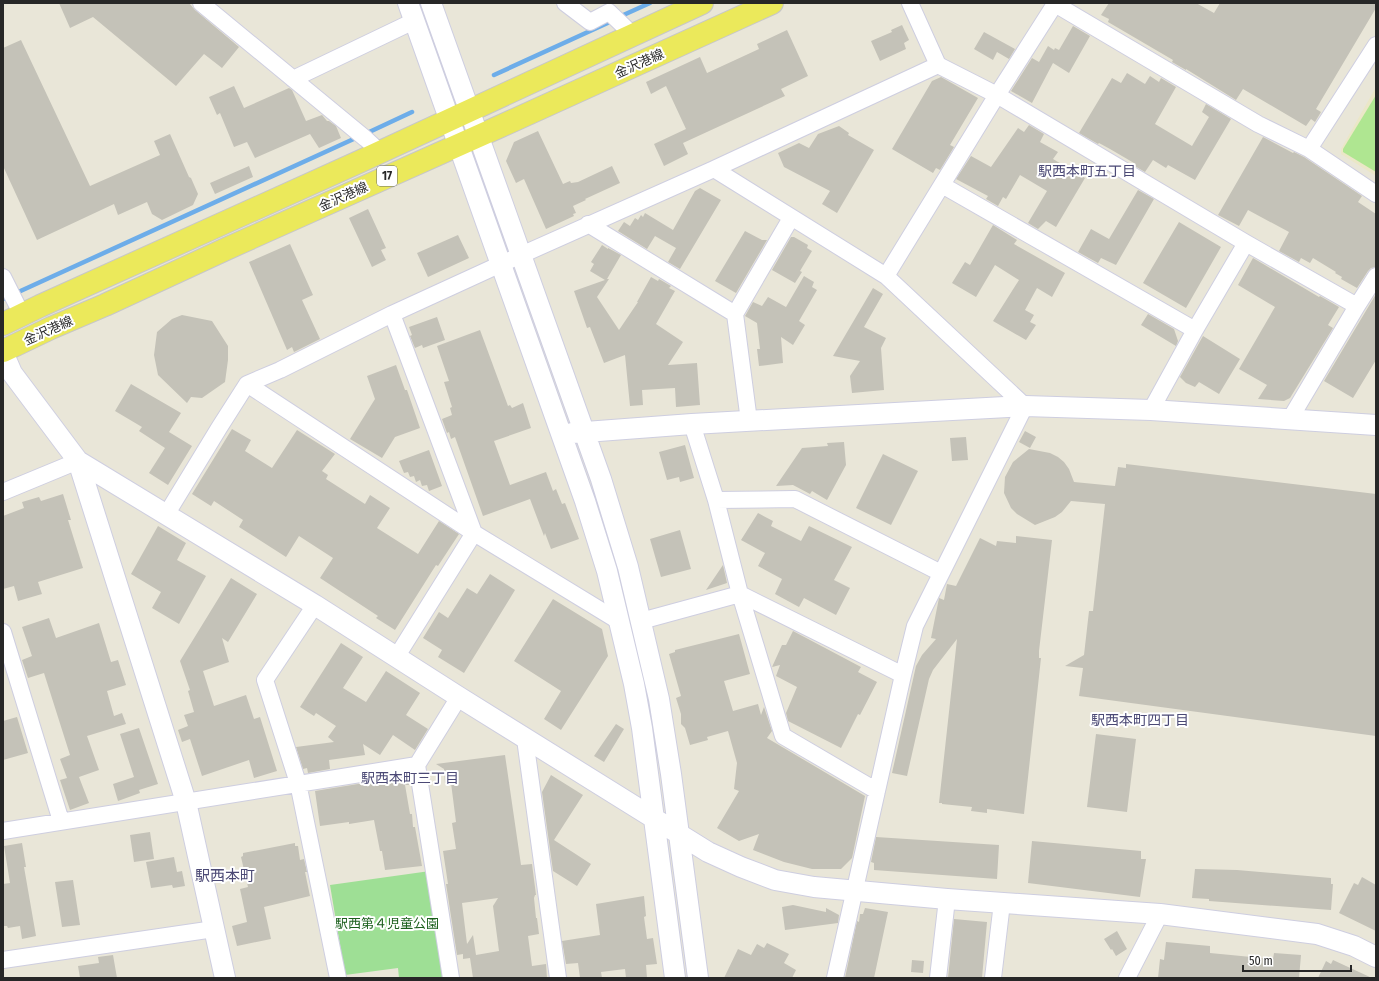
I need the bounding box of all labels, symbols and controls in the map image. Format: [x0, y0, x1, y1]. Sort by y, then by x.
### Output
street label: 金沢港線 [612, 46, 666, 81]
district label: 駅西本町五丁目 [1038, 163, 1136, 180]
road number: 17 [377, 166, 397, 186]
street label: 金沢港線 [316, 179, 370, 214]
street label: 金沢港線 [21, 313, 75, 348]
district label: 駅西本町四丁目 [1091, 712, 1189, 729]
district label: 駅西本町三丁目 [361, 770, 459, 787]
district label: 駅西本町 [195, 867, 255, 885]
park label: 駅西第４児童公園 [335, 916, 439, 931]
scale bar [1243, 947, 1351, 973]
text: 50 m [1249, 954, 1273, 968]

